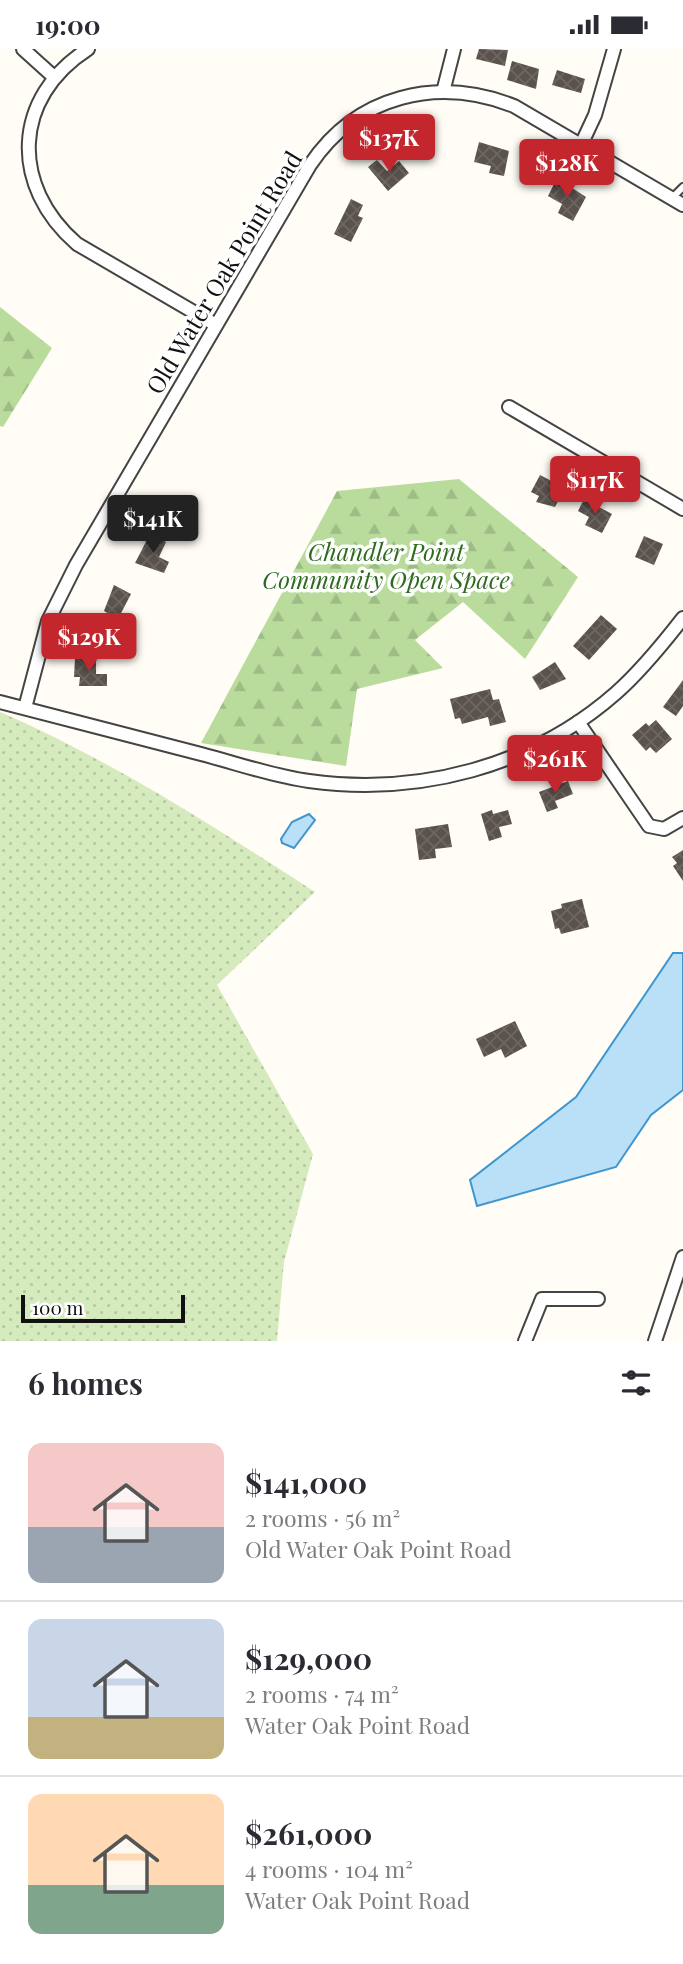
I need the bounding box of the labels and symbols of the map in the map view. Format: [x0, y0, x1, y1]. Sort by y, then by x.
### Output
pin: $137K [340, 115, 438, 174]
pin: $128K [518, 139, 616, 199]
street label: Old Water Oak Point Road [138, 145, 308, 399]
pin: $117K [546, 456, 644, 516]
pin: $141K [104, 496, 202, 555]
park label: Chandler Point Community Open Space [262, 535, 510, 595]
pin: $129K [40, 613, 138, 673]
pin: $261K [506, 735, 604, 795]
scale bar [21, 1292, 186, 1324]

